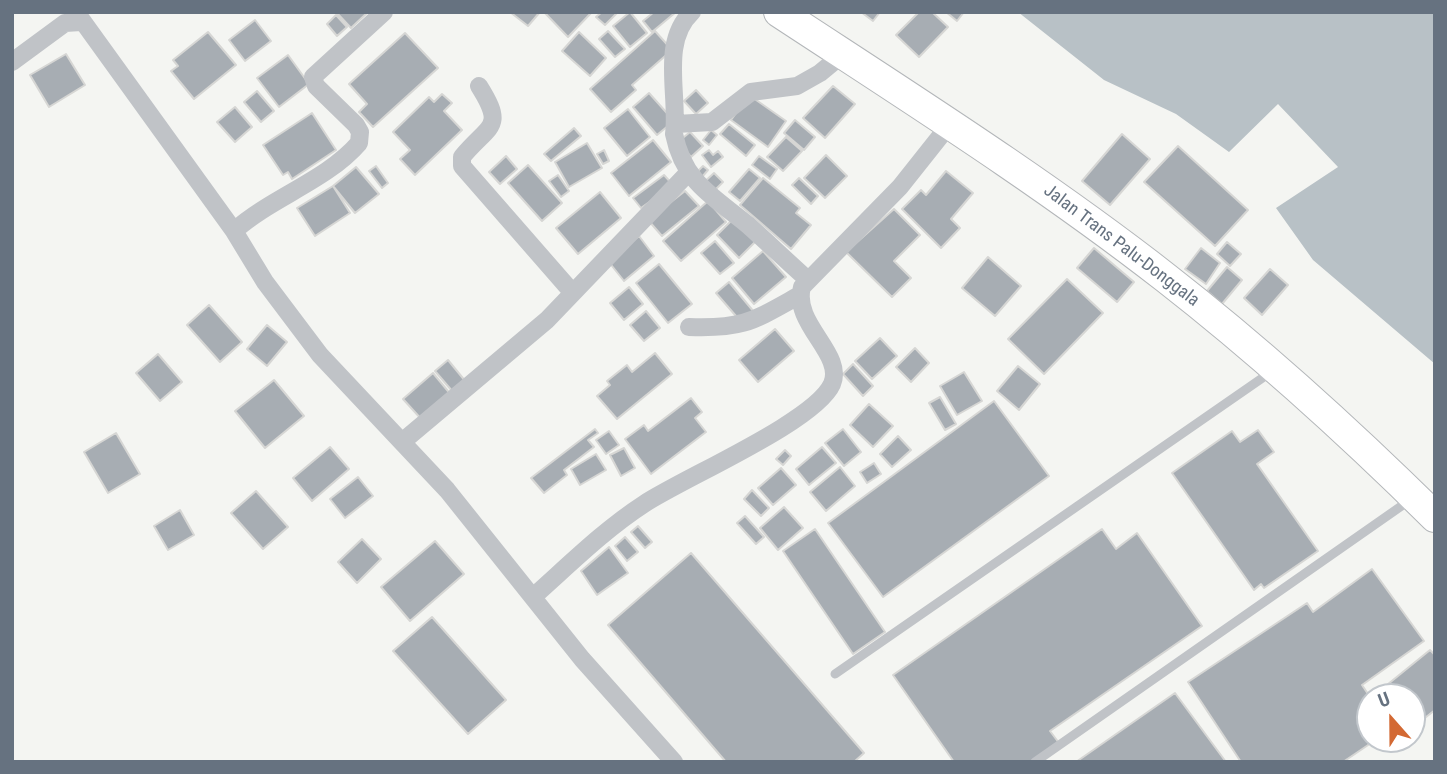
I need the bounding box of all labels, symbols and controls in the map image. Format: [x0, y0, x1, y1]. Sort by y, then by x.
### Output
street label: Jalan Trans Palu-Donggala [1039, 180, 1203, 312]
north arrow [1356, 683, 1426, 753]
text: U [1375, 687, 1393, 712]

